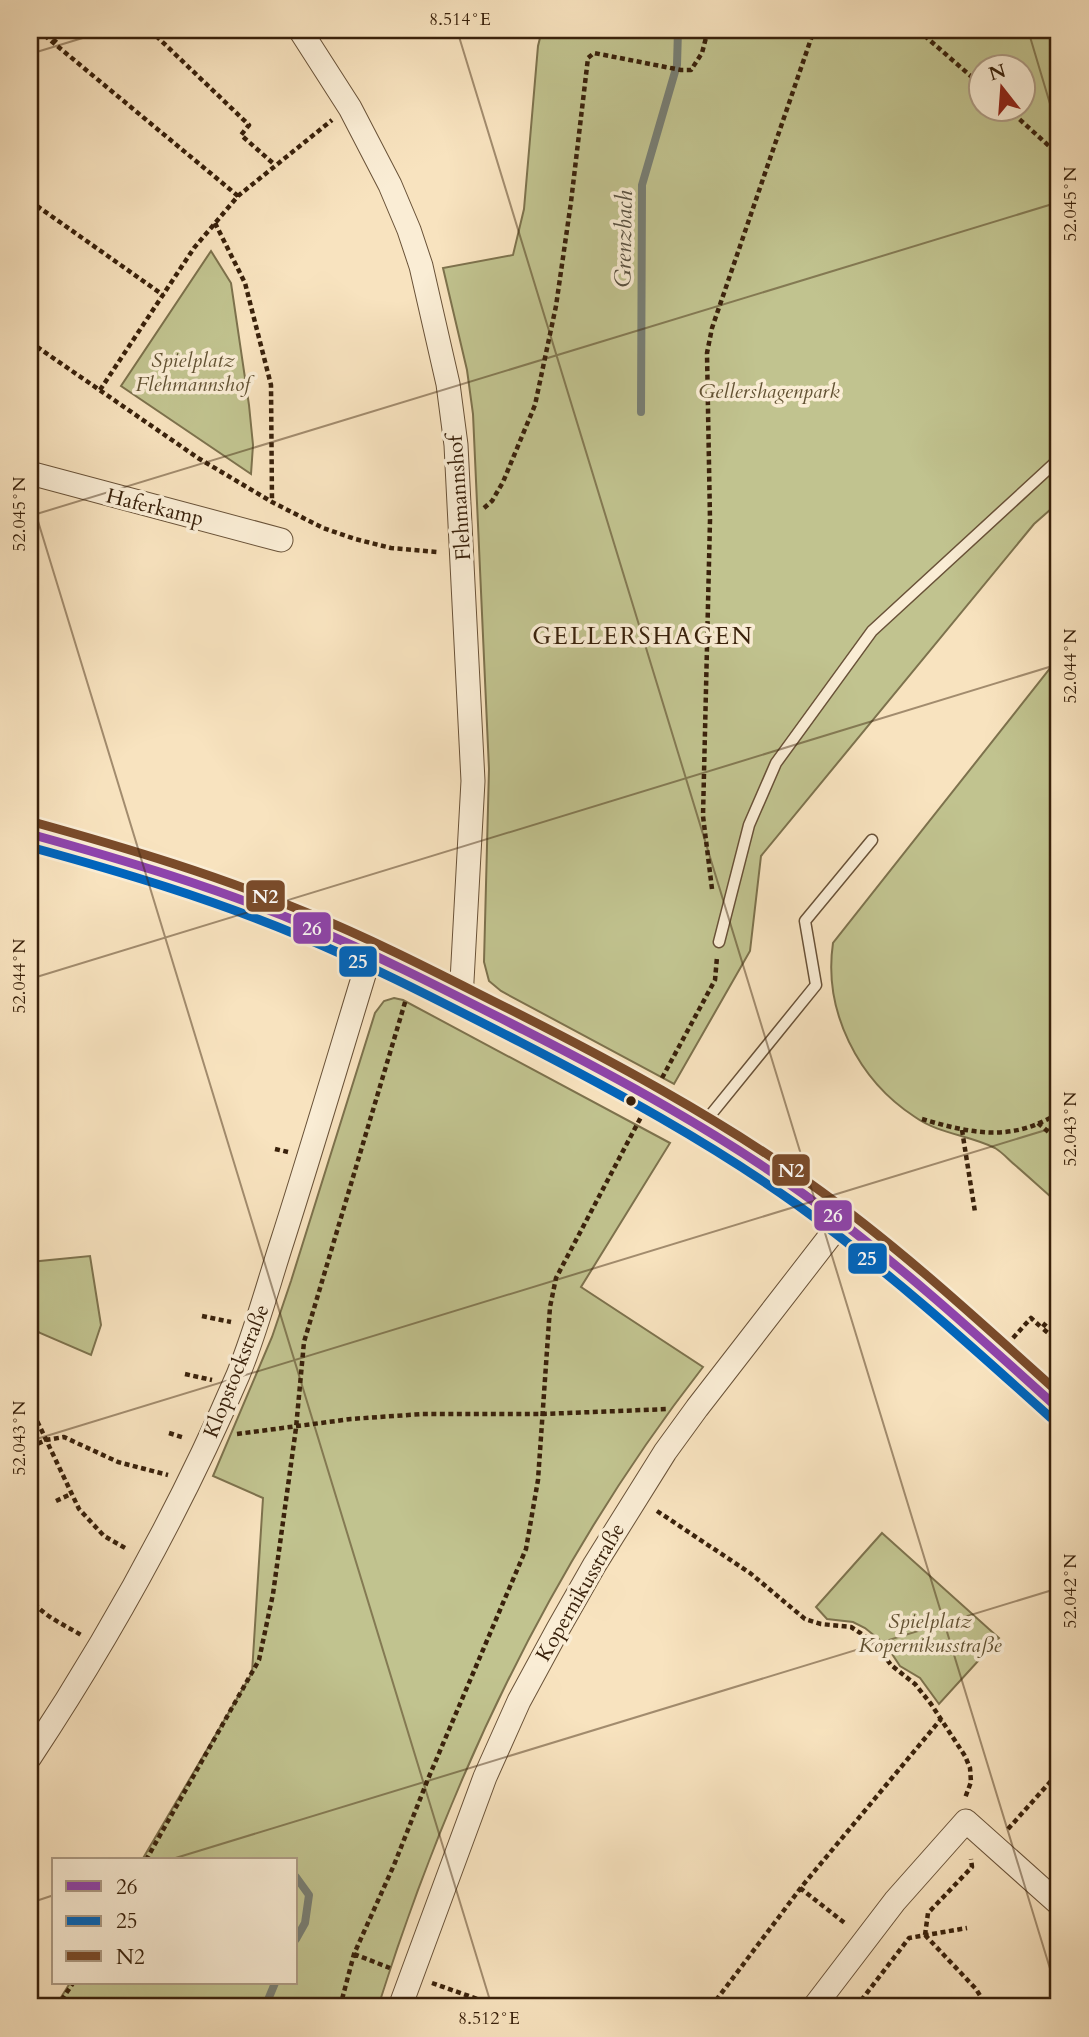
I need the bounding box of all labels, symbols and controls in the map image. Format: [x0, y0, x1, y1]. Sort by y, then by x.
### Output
text: 8.514°E [429, 7, 491, 32]
north arrow [967, 52, 1036, 122]
text: N [986, 58, 1009, 88]
text: 52.045°N [1058, 166, 1083, 242]
water label: Grenzbach [607, 190, 640, 288]
park label: Spielplatz Flehmannshof [135, 346, 255, 399]
park label: Gellershagenpark [698, 377, 840, 406]
street label: Flehmannshof [440, 431, 478, 562]
text: 52.045°N [7, 476, 32, 552]
street label: Haferkamp [103, 481, 207, 534]
district label: GELLERSHAGEN [532, 620, 754, 653]
text: 52.044°N [1058, 628, 1083, 704]
line badge: N2 [245, 879, 286, 913]
text: N2 [252, 884, 278, 910]
line badge: 26 [292, 911, 332, 945]
text: 26 [302, 916, 322, 942]
text: 52.044°N [7, 938, 32, 1014]
line badge: 25 [338, 945, 378, 978]
text: 25 [348, 949, 368, 975]
text: 52.043°N [1058, 1091, 1083, 1167]
unlabelled marker [624, 1094, 638, 1108]
line badge: N2 [771, 1153, 811, 1187]
text: N2 [778, 1158, 804, 1184]
line badge: 26 [813, 1199, 853, 1232]
text: 26 [823, 1203, 843, 1229]
line badge: 25 [847, 1242, 888, 1275]
text: 25 [857, 1246, 877, 1272]
street label: Klopstockstraße [196, 1300, 276, 1442]
text: 52.043°N [7, 1400, 32, 1476]
street label: Kopernikusstraße [529, 1518, 632, 1667]
text: 52.042°N [1058, 1553, 1083, 1629]
park label: Spielplatz Kopernikusstraße [858, 1607, 1002, 1660]
legend [52, 1858, 298, 1984]
text: 26 [116, 1873, 138, 1902]
text: 25 [116, 1907, 138, 1936]
text: N2 [116, 1943, 145, 1972]
text: 8.512°E [458, 2006, 520, 2031]

